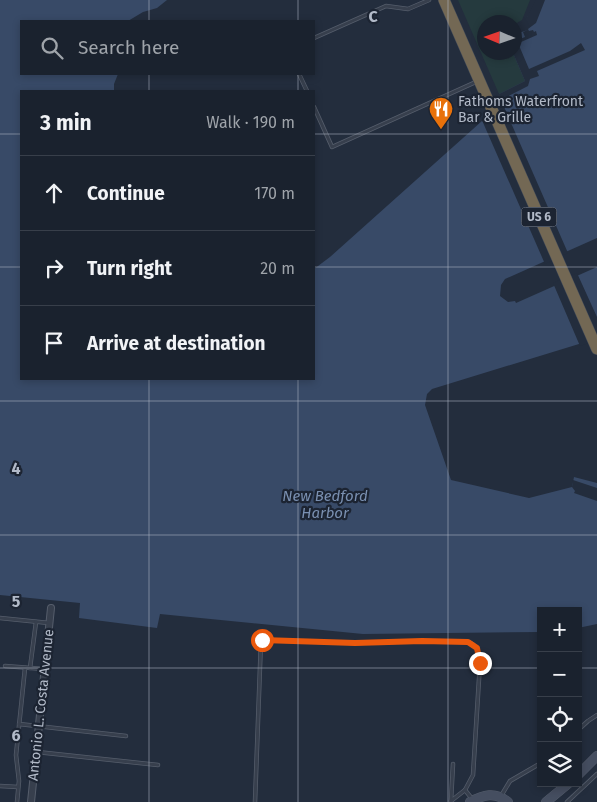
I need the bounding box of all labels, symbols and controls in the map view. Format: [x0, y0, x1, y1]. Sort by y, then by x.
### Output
text: C [368, 7, 378, 26]
north arrow [477, 15, 522, 60]
search box [20, 20, 315, 75]
icon: search [38, 34, 66, 62]
text: Search here [78, 36, 179, 59]
place label: Fathoms Waterfront Bar & Grille [458, 93, 584, 126]
restaurant icon: Fathoms Waterfront Bar & Grille [428, 96, 454, 130]
text: 3 min [40, 110, 92, 136]
text: Walk · 190 m [206, 113, 295, 132]
icon: ahead [40, 179, 68, 207]
text: Continue [87, 182, 165, 205]
text: 170 m [254, 184, 295, 203]
road number: US 6 [522, 208, 556, 226]
icon: right [40, 254, 68, 282]
text: Turn right [87, 257, 172, 280]
text: 20 m [260, 259, 295, 278]
icon: arrive [40, 329, 68, 357]
text: Arrive at destination [87, 332, 266, 355]
text: 4 [11, 459, 21, 478]
water label: New Bedford Harbor [282, 487, 368, 522]
text: 5 [12, 592, 21, 611]
map controls [537, 607, 582, 787]
button: + [537, 607, 582, 652]
street label: Antonio L. Costa Avenue [25, 628, 57, 782]
route start [251, 629, 274, 652]
route end [469, 652, 492, 675]
button: − [537, 652, 582, 697]
button: locate [537, 697, 582, 742]
text: 6 [11, 726, 21, 745]
button: layers [537, 742, 582, 787]

